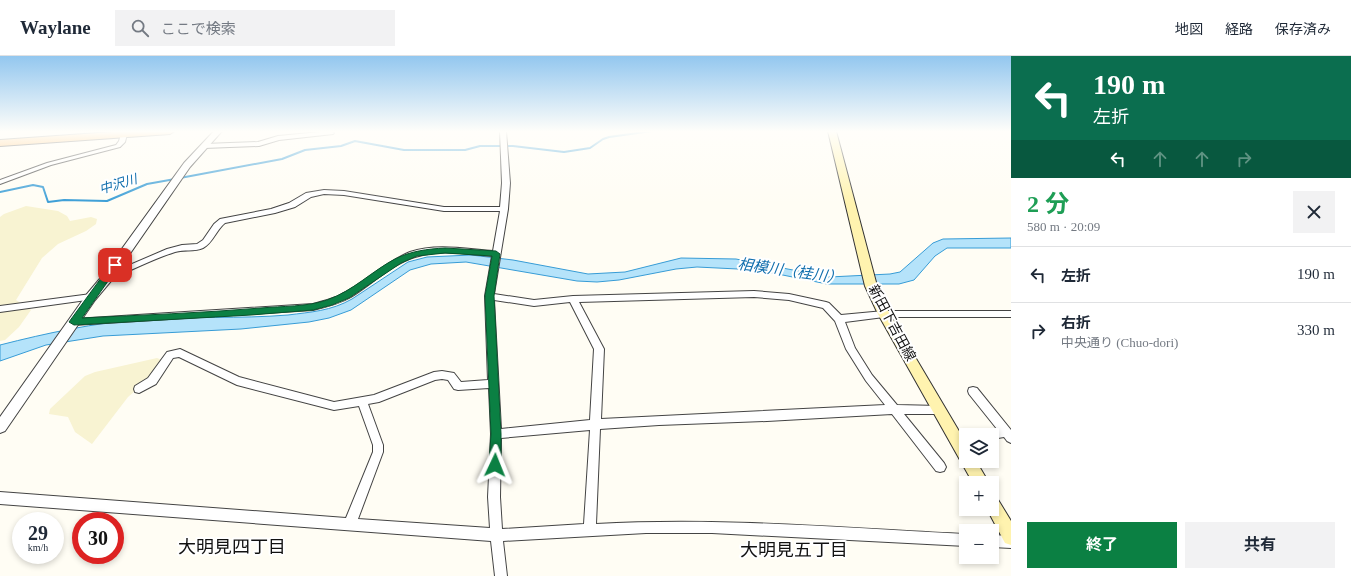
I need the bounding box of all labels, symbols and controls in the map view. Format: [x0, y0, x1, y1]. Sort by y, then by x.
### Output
search box [115, 10, 395, 46]
text: Waylane [20, 17, 91, 38]
icon: search [129, 17, 151, 39]
text: ここで検索 [161, 21, 236, 37]
text: 地図 [1175, 22, 1203, 37]
text: 経路 [1225, 22, 1253, 37]
text: 保存済み [1275, 22, 1331, 37]
text: 190 m [1093, 69, 1165, 100]
icon: left [1027, 72, 1079, 124]
text: 左折 [1093, 107, 1129, 127]
icon: left [1107, 148, 1129, 170]
icon: ahead [1149, 148, 1171, 170]
icon: ahead [1191, 148, 1213, 170]
icon: right [1233, 148, 1255, 170]
water label: 中沢川 [97, 171, 141, 197]
text: 2 分 [1027, 191, 1069, 217]
button: close [1293, 191, 1335, 233]
text: 580 m · 20:09 [1027, 219, 1100, 234]
pin [98, 248, 132, 282]
icon: arrive [104, 254, 126, 276]
water label: 相模川（桂川） [737, 256, 843, 286]
icon: left [1027, 264, 1049, 286]
text: 190 m [1297, 266, 1335, 282]
text: 左折 [1061, 268, 1091, 284]
street label: 新田下吉田線 [866, 282, 918, 364]
text: 右折 [1061, 315, 1091, 331]
icon: right [1027, 320, 1049, 342]
text: 330 m [1297, 322, 1335, 338]
text: 中央通り (Chuo-dori) [1061, 335, 1178, 350]
map controls [959, 428, 999, 564]
button: layers [959, 428, 999, 468]
position arrow [474, 444, 516, 486]
button: + [959, 476, 999, 516]
speed limit sign: 30 [72, 512, 124, 564]
text: 29 [28, 522, 48, 544]
button: 終了 [1027, 522, 1177, 568]
button: 共有 [1185, 522, 1335, 568]
button: − [959, 524, 999, 564]
district label: 大明見四丁目 [178, 537, 286, 557]
district label: 大明見五丁目 [740, 540, 848, 560]
text: km/h [28, 542, 48, 553]

